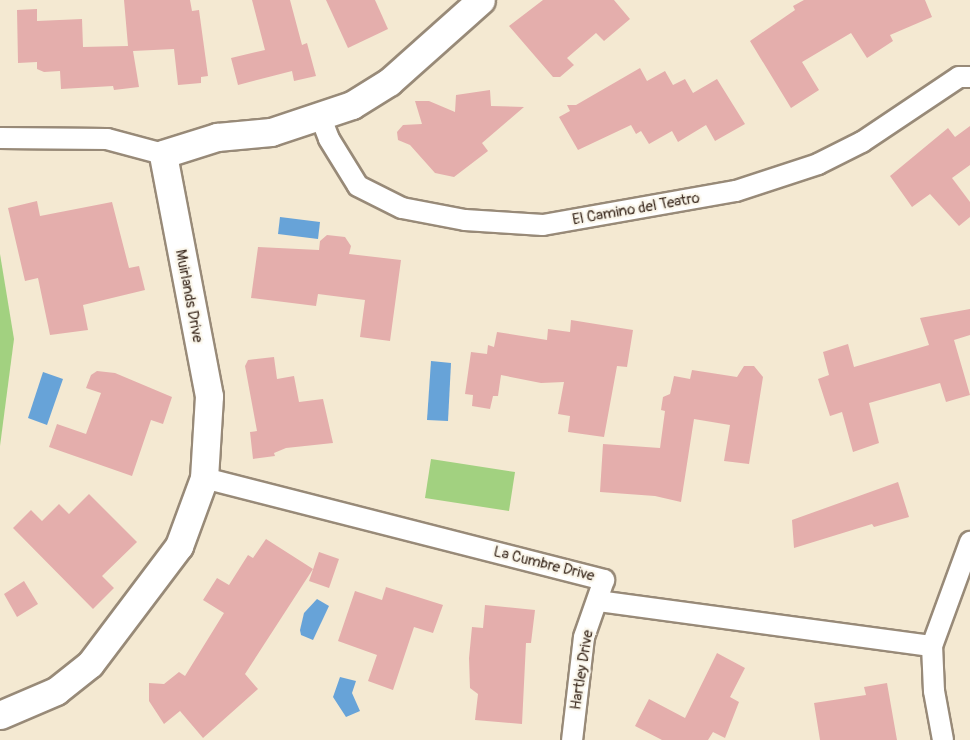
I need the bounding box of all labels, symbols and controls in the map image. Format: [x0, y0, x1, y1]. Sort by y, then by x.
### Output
street label: El Camino del Teatro [571, 189, 701, 229]
street label: Muirlands Drive [171, 248, 207, 344]
street label: La Cumbre Drive [492, 543, 596, 585]
street label: Hartley Drive [567, 629, 597, 711]

